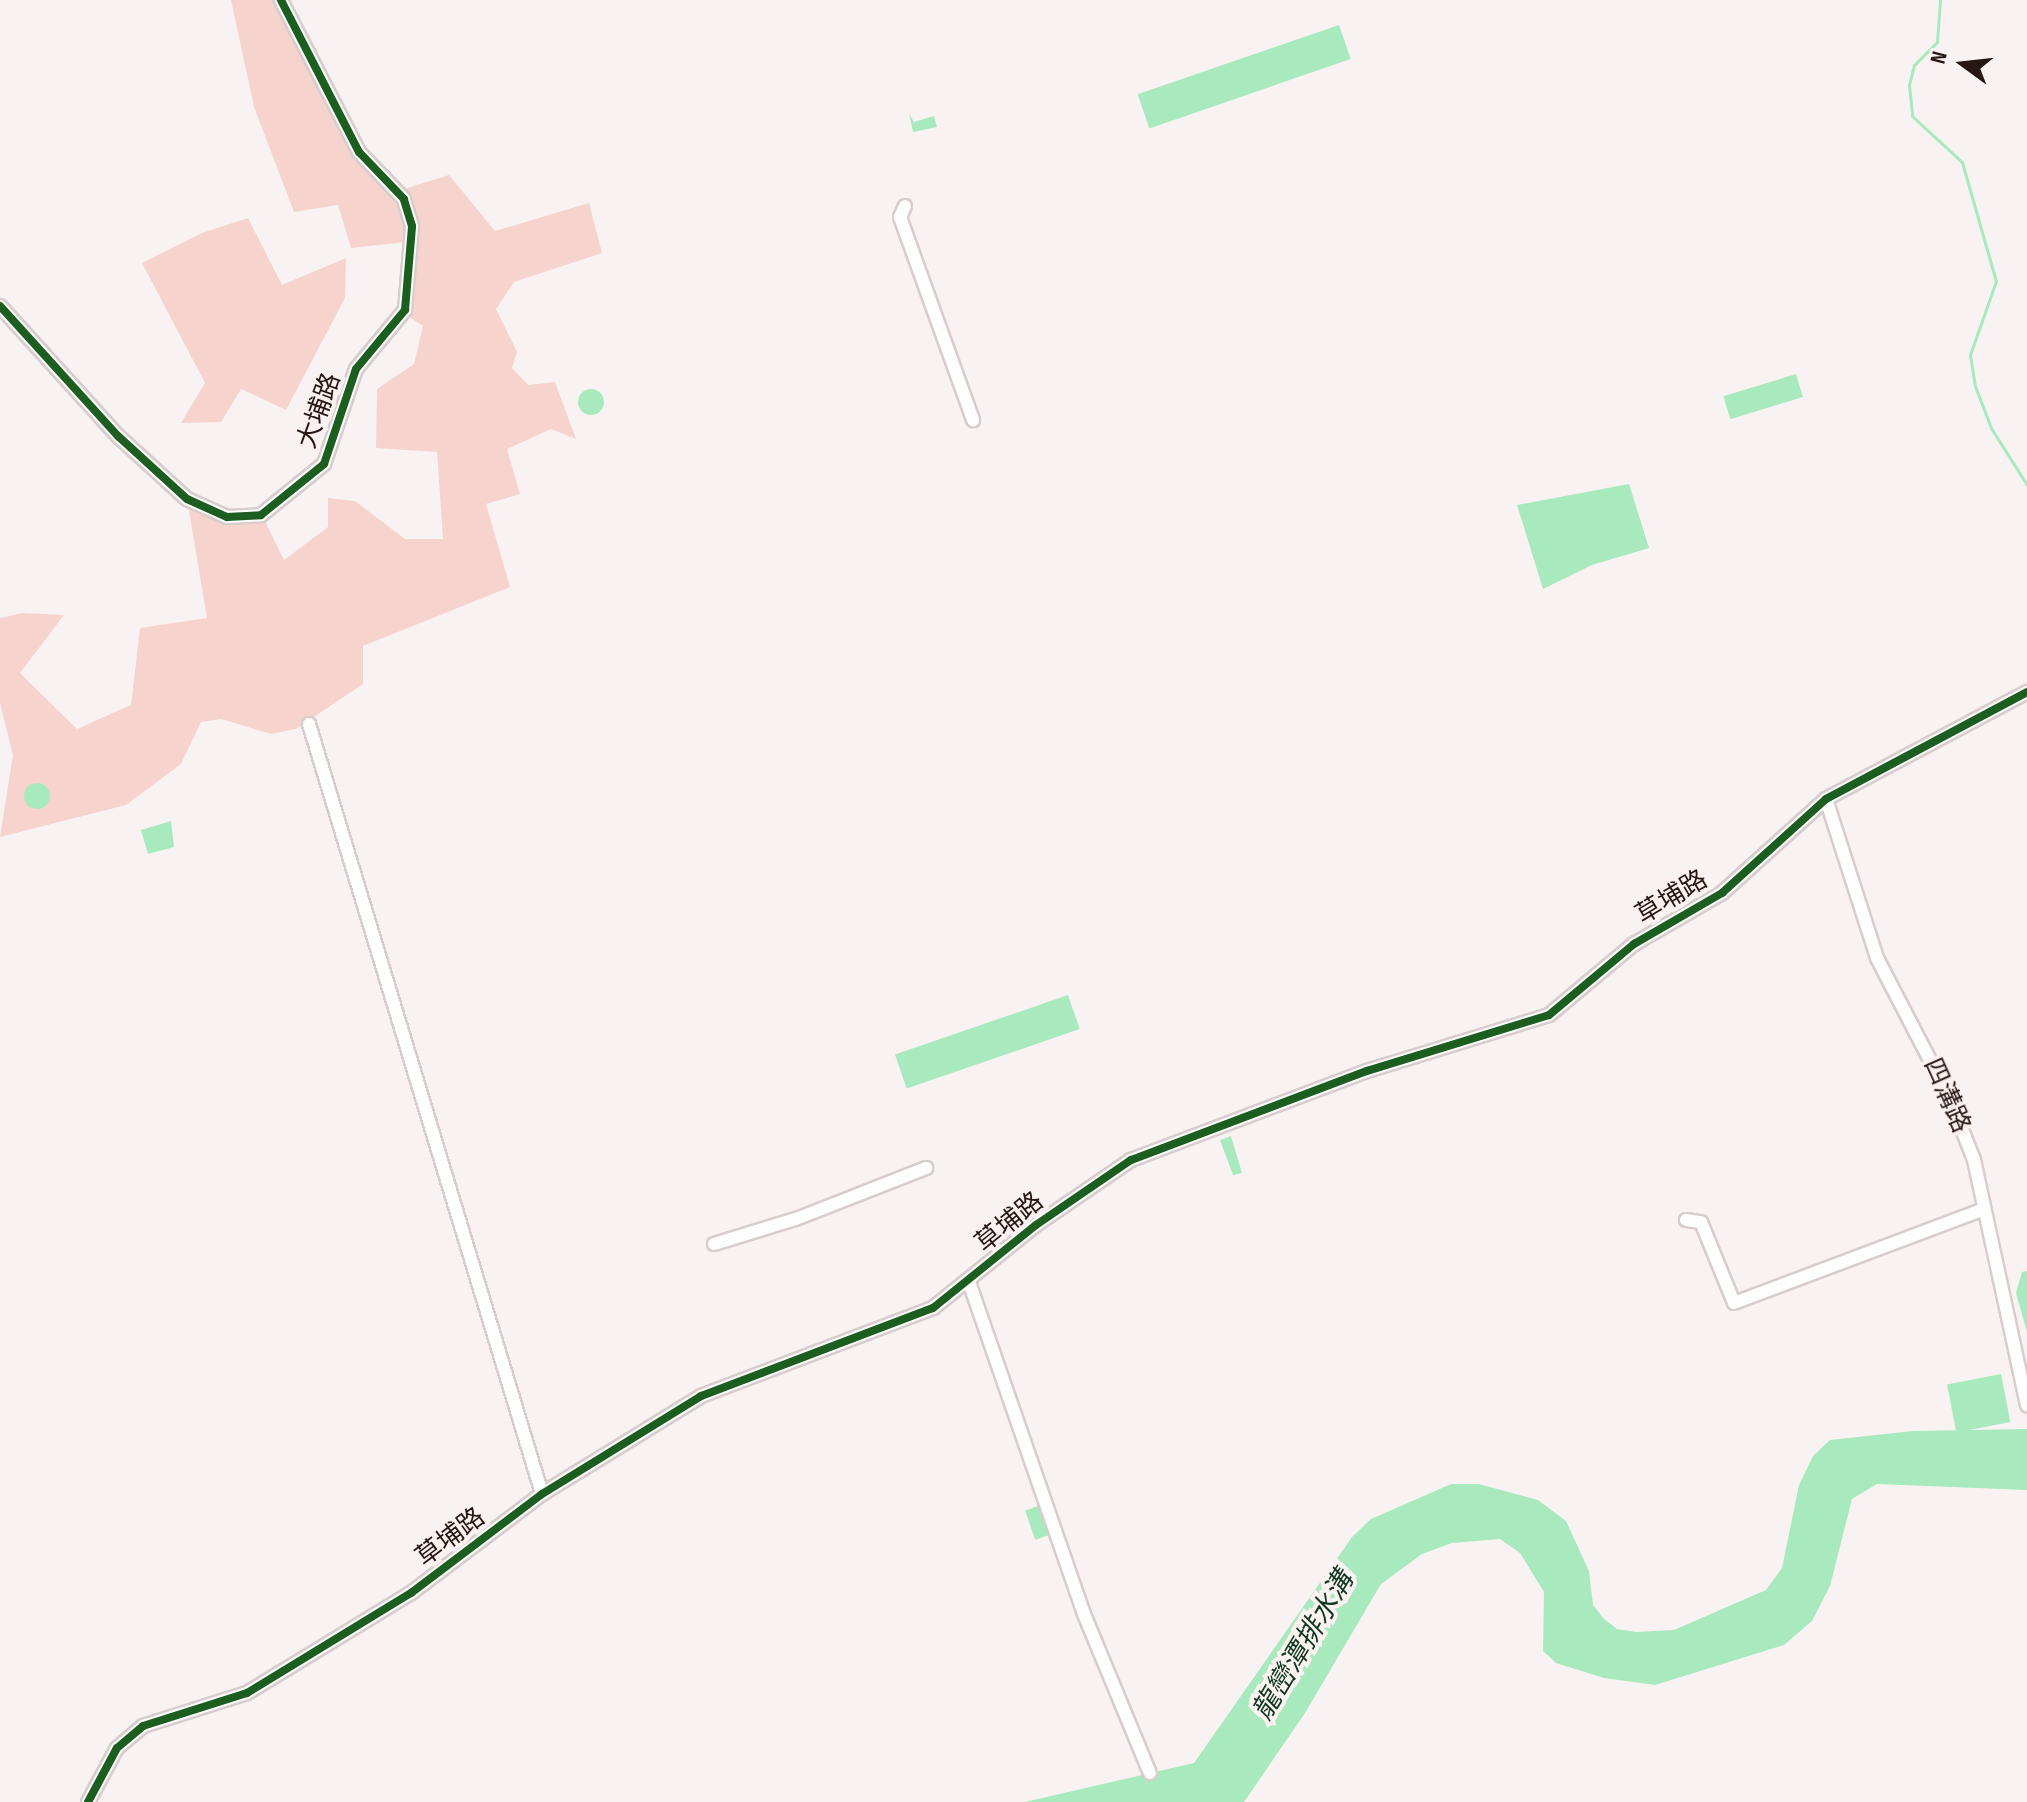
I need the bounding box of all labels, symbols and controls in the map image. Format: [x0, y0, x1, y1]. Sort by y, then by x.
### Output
north arrow [1923, 24, 2003, 104]
text: N [1925, 48, 1954, 67]
street label: 大埔路 [292, 369, 348, 453]
street label: 草埔路 [1631, 865, 1713, 931]
street label: 四溝路 [1916, 1054, 1976, 1138]
street label: 草埔路 [970, 1186, 1050, 1260]
street label: 草埔路 [410, 1502, 492, 1574]
water label: 龍巒潭排水溝 [1246, 1565, 1362, 1727]

